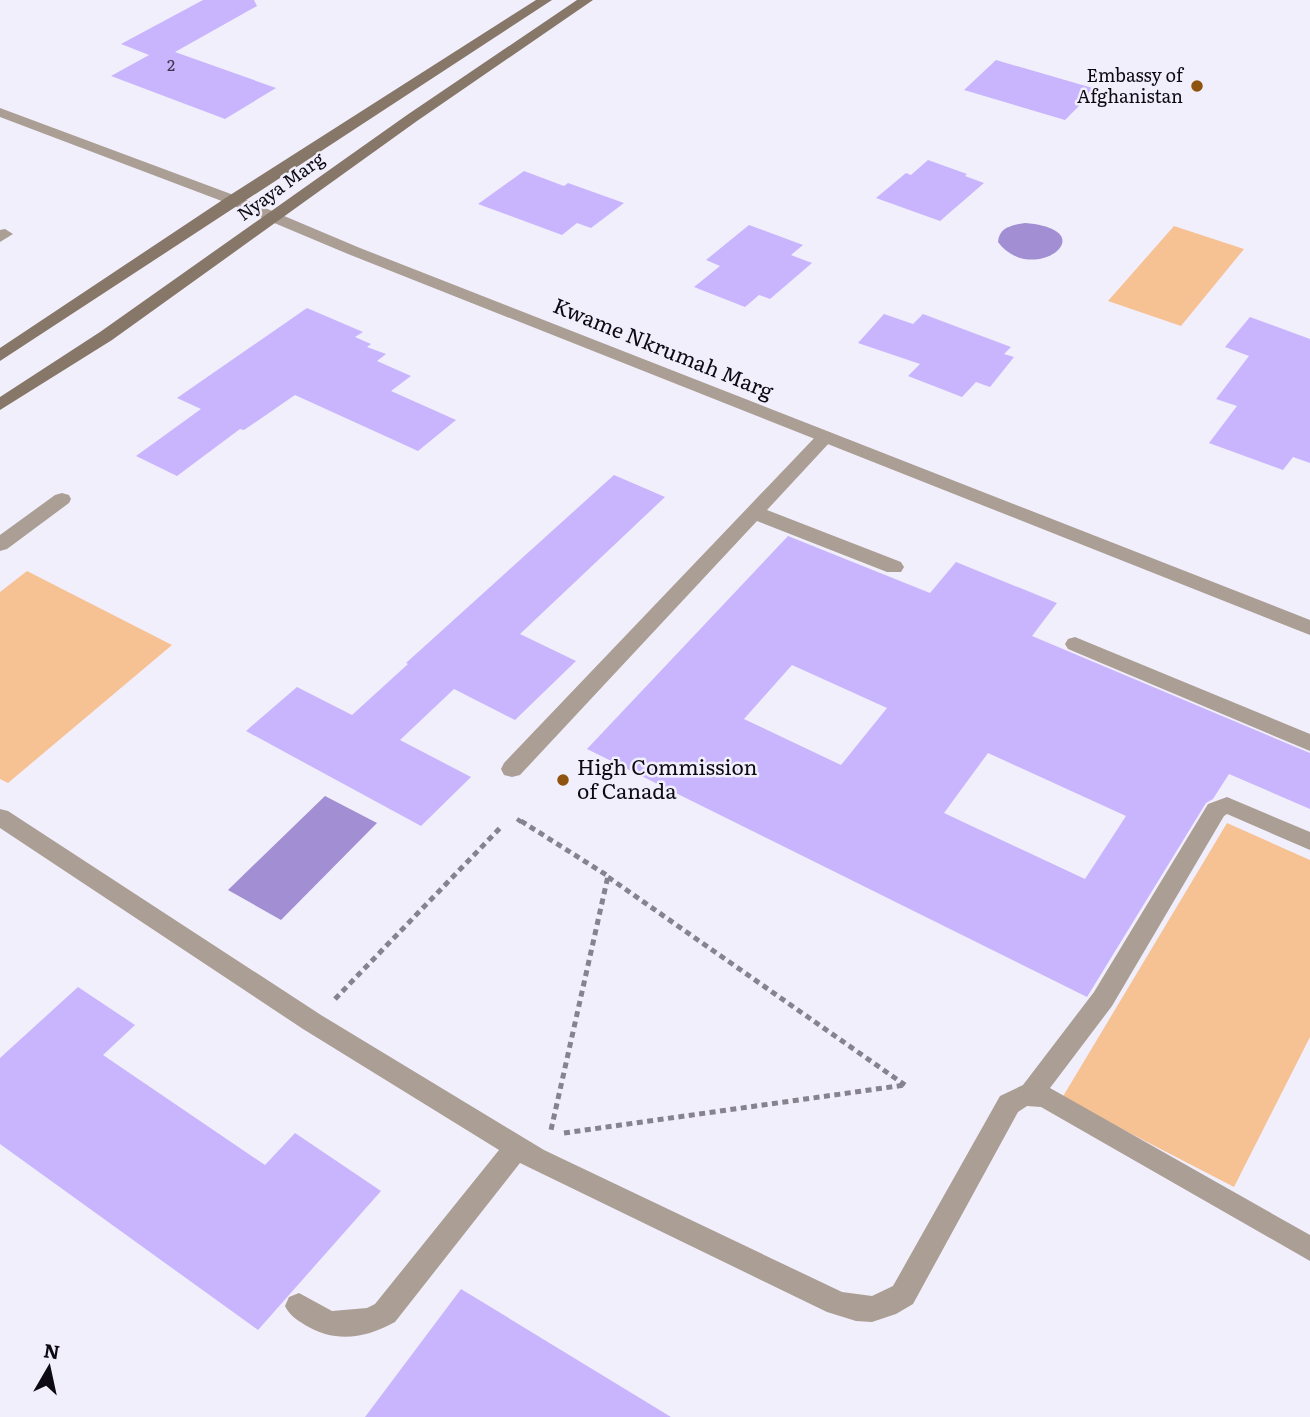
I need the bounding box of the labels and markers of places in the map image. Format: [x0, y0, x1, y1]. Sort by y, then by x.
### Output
place label: Embassy of Afghanistan [1077, 61, 1185, 109]
marker: Embassy of Afghanistan [1189, 78, 1205, 94]
place label: High Commission of Canada [577, 750, 758, 805]
marker: High Commission of Canada [555, 772, 571, 788]

